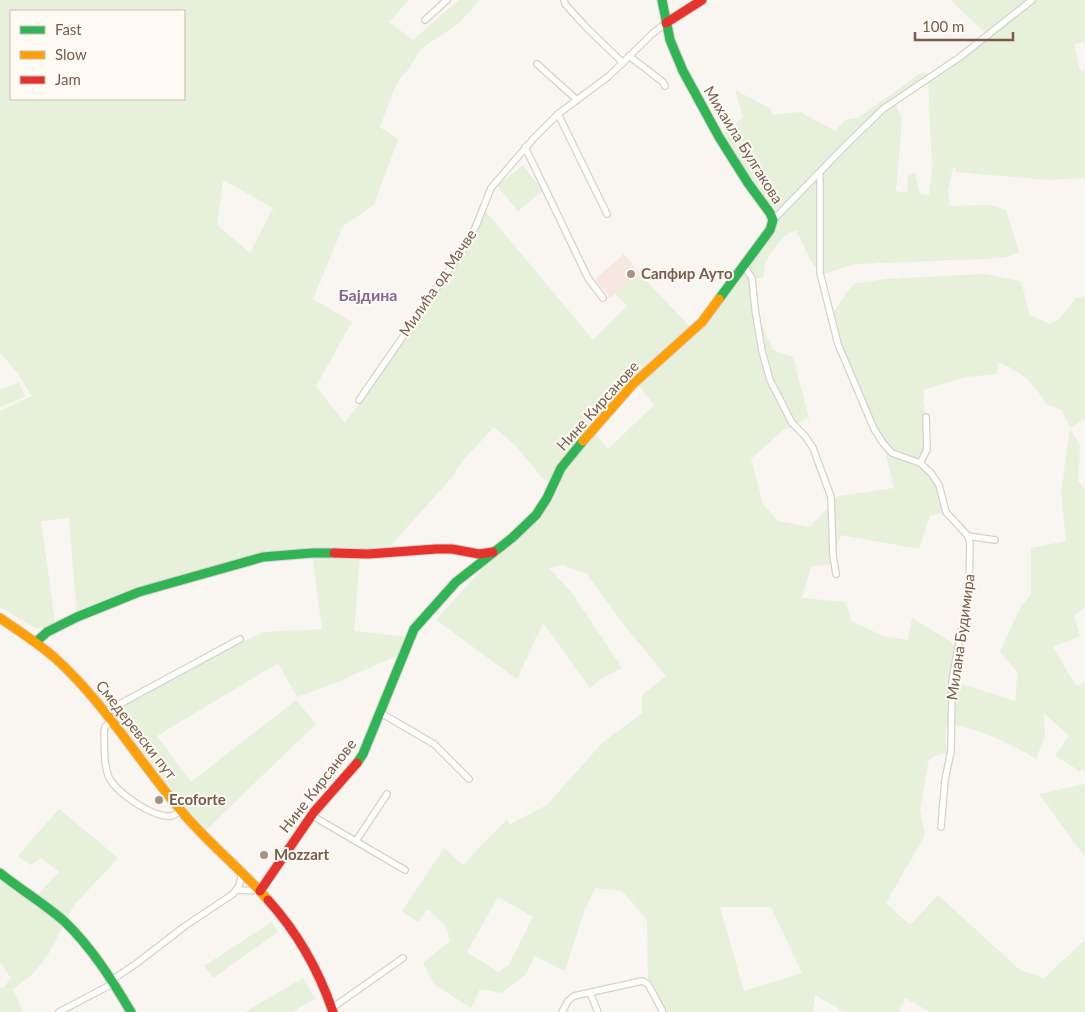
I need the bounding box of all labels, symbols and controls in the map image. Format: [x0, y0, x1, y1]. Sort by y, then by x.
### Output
legend [10, 10, 185, 100]
scale bar [915, 10, 1012, 42]
text: 100 m [922, 17, 964, 35]
text: Fast [55, 20, 82, 38]
text: Slow [55, 45, 87, 63]
text: Jam [55, 70, 81, 88]
street label: Михаила Булгакова [700, 82, 787, 207]
street label: Милића од Мачве [395, 225, 480, 339]
place label: Сапфир Ауто [641, 264, 733, 282]
marker: Сапфир Ауто [625, 268, 637, 280]
district label: Бајдина [339, 285, 397, 304]
street label: Нине Кирсанове [552, 357, 642, 454]
street label: Милана Будимира [942, 573, 978, 701]
street label: Смедеревски пут [93, 676, 181, 783]
street label: Нине Кирсанове [275, 735, 359, 836]
place label: Ecoforte [169, 790, 226, 808]
marker: Ecoforte [153, 794, 165, 806]
place label: Mozzart [274, 845, 329, 863]
marker: Mozzart [258, 849, 270, 861]

